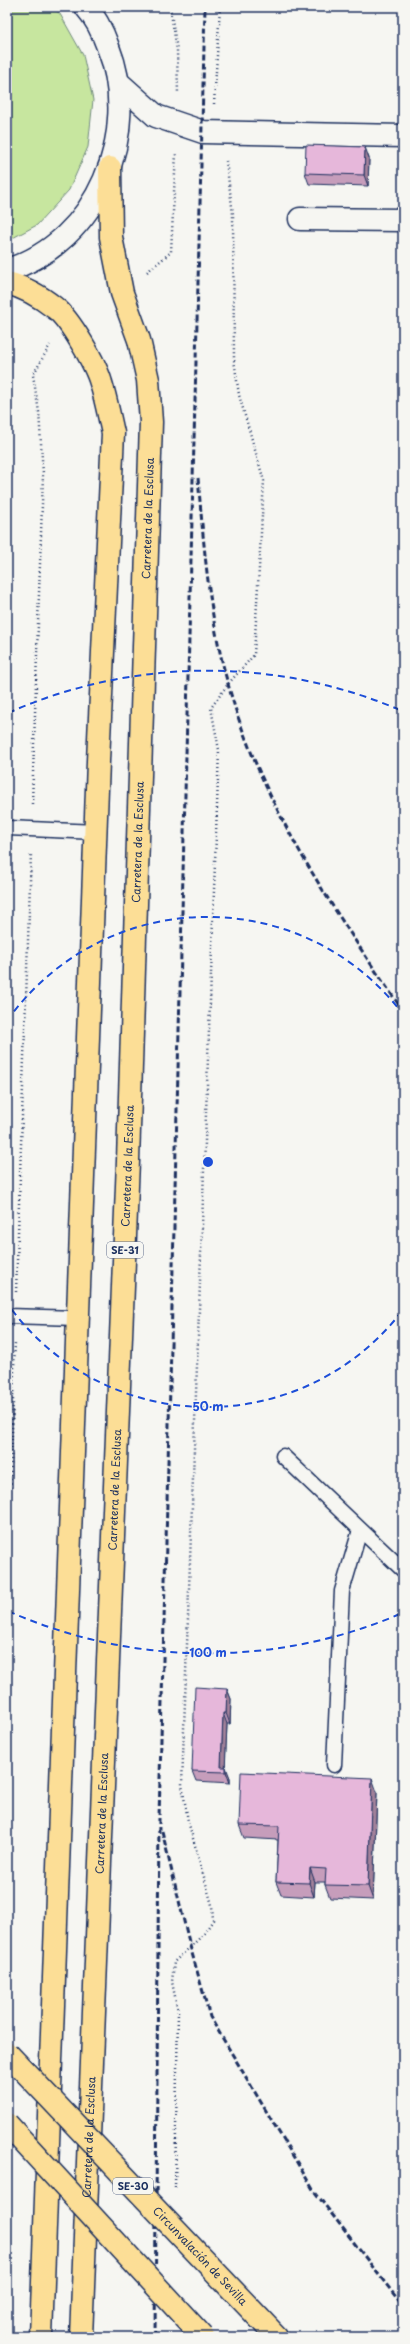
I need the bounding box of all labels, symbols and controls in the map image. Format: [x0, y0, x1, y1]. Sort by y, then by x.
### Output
street label: Carretera de la Esclusa [137, 457, 158, 579]
street label: Carretera de la Esclusa [127, 781, 148, 903]
street label: Carretera de la Esclusa [116, 1105, 138, 1227]
centre of rings [201, 1155, 215, 1169]
road number: SE-31 [107, 1242, 143, 1258]
text: 50 m [192, 1397, 224, 1415]
street label: Carretera de la Esclusa [103, 1428, 125, 1551]
text: 100 m [189, 1643, 227, 1661]
street label: Carretera de la Esclusa [91, 1752, 112, 1875]
street label: Carretera de la Esclusa [78, 2076, 99, 2198]
road number: SE-30 [113, 2178, 153, 2194]
street label: Circunvalación de Sevilla [149, 2202, 252, 2309]

